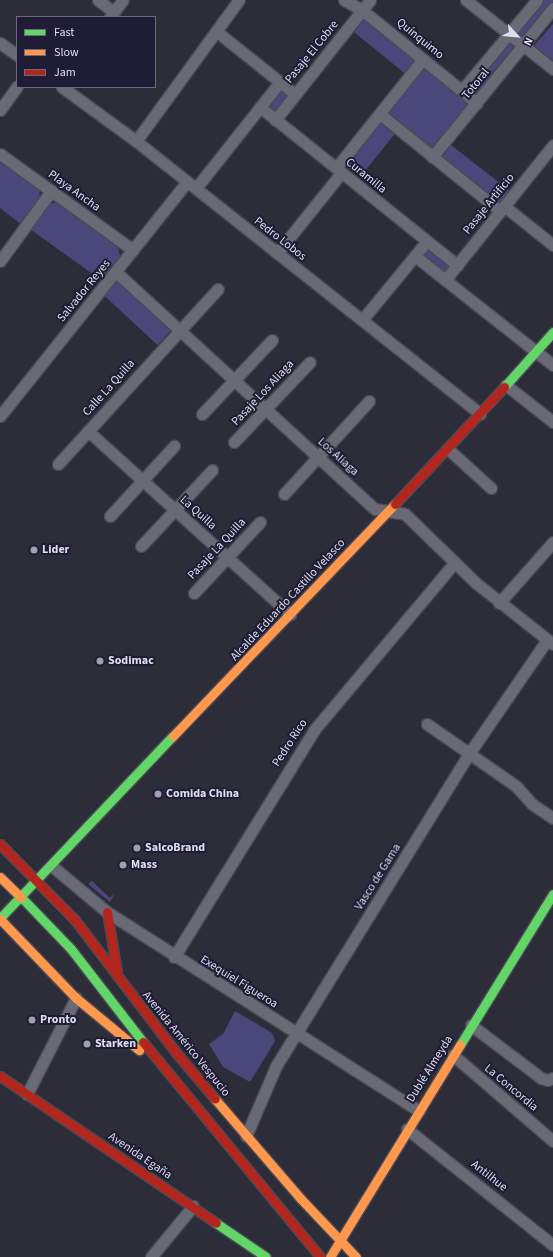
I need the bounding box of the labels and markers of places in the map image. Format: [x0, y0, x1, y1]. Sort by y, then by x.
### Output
place label: Lider [42, 543, 69, 557]
marker: Lider [29, 545, 39, 555]
place label: Sodimac [108, 654, 154, 668]
marker: Sodimac [95, 656, 105, 666]
place label: Comida China [166, 787, 239, 801]
marker: Comida China [153, 789, 163, 799]
place label: SalcoBrand [145, 841, 205, 855]
marker: SalcoBrand [132, 843, 142, 853]
place label: Mass [131, 858, 157, 872]
marker: Mass [118, 860, 128, 870]
place label: Pronto [40, 1013, 76, 1027]
marker: Pronto [27, 1015, 37, 1025]
place label: Starken [95, 1037, 136, 1051]
marker: Starken [82, 1039, 92, 1049]

